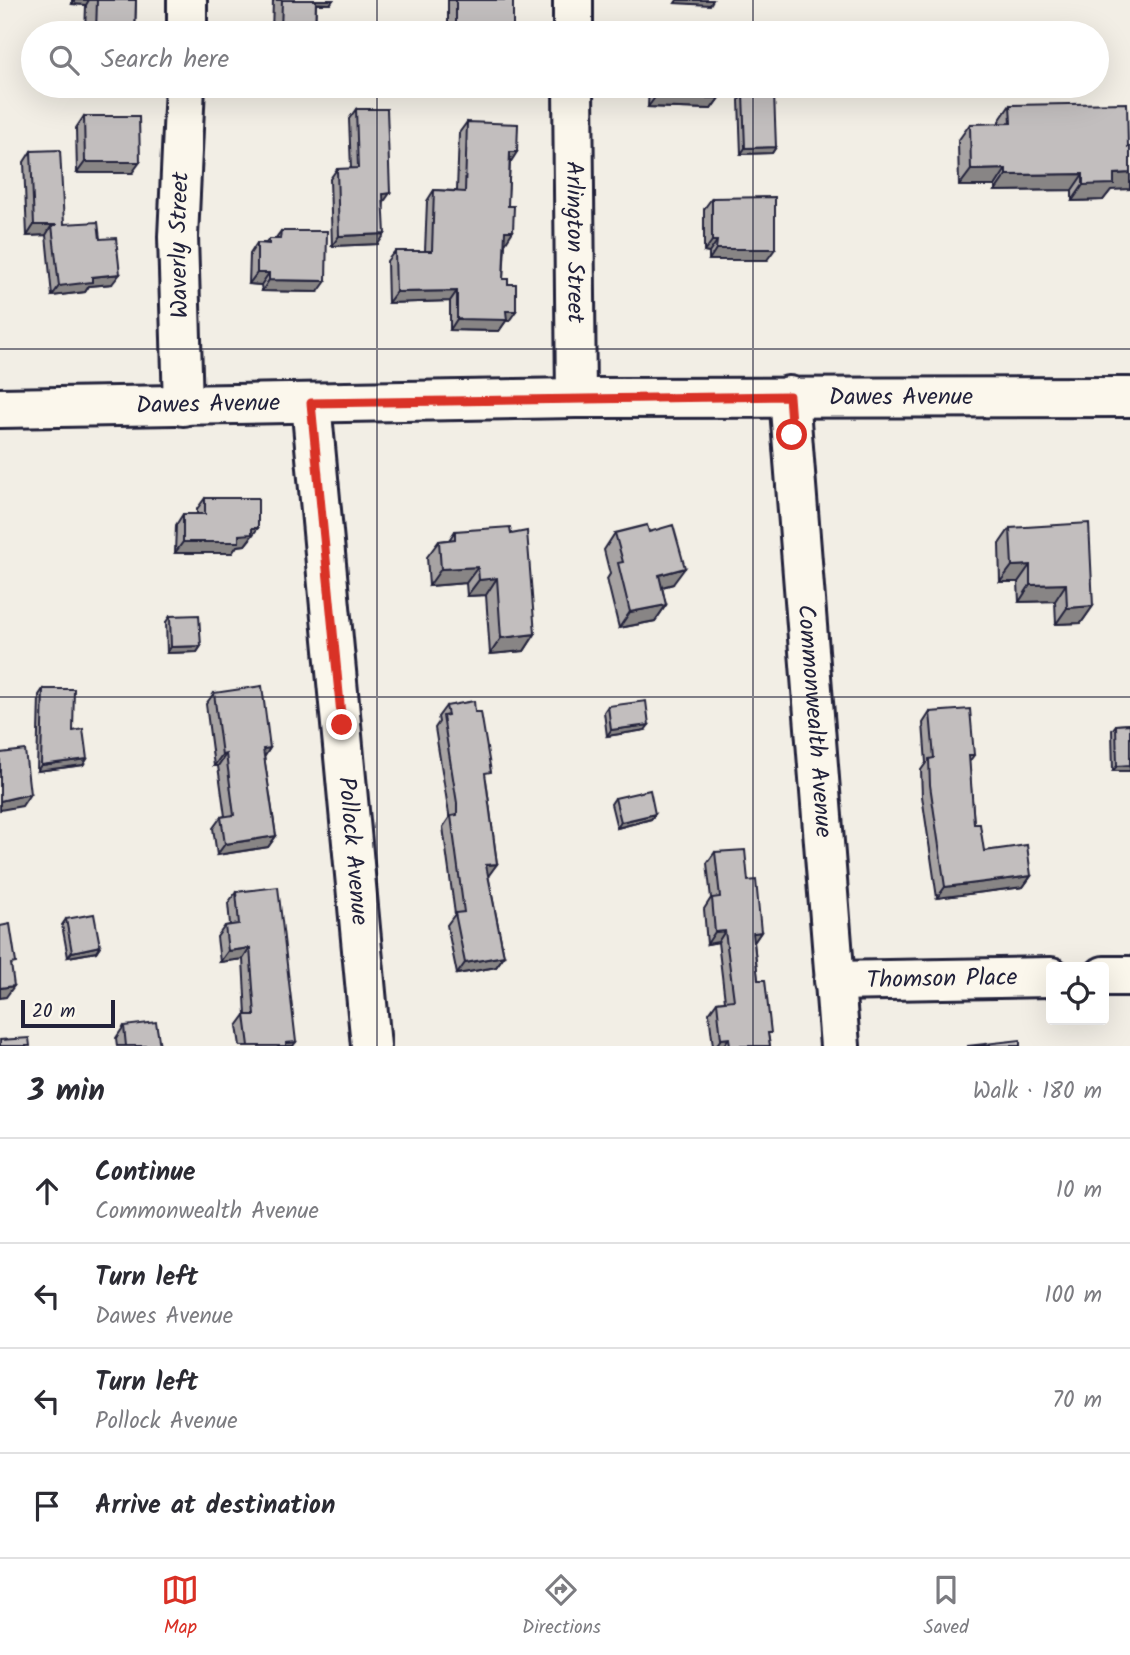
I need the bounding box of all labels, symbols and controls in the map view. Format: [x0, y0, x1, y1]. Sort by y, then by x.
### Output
search box [21, 21, 1109, 98]
text: Search here [101, 39, 229, 81]
icon: search [45, 41, 83, 79]
street label: Arlington Street [554, 161, 595, 324]
street label: Waverly Street [158, 170, 201, 319]
street label: Dawes Avenue [829, 378, 973, 417]
street label: Dawes Avenue [136, 384, 281, 425]
route start [776, 419, 807, 450]
street label: Commonwealth Avenue [786, 603, 843, 839]
route end [326, 709, 357, 740]
street label: Pollock Avenue [326, 775, 379, 927]
street label: Thomson Place [866, 958, 1018, 1000]
map controls [1046, 962, 1109, 1025]
button: locate [1046, 962, 1109, 1025]
scale bar [21, 997, 116, 1029]
text: 20 m [32, 997, 75, 1027]
text: 3 min [28, 1068, 105, 1116]
text: Walk · 180 m [973, 1074, 1102, 1110]
text: Continue [95, 1152, 196, 1194]
icon: ahead [28, 1172, 66, 1210]
text: 10 m [1056, 1173, 1102, 1209]
text: Commonwealth Avenue [95, 1194, 319, 1230]
text: Turn left [95, 1257, 198, 1299]
icon: left [28, 1277, 66, 1315]
text: 100 m [1044, 1278, 1102, 1314]
text: Dawes Avenue [95, 1299, 233, 1335]
text: Turn left [95, 1362, 198, 1404]
icon: left [28, 1382, 66, 1420]
text: 70 m [1052, 1383, 1102, 1419]
text: Pollock Avenue [95, 1404, 238, 1440]
text: Arrive at destination [95, 1485, 335, 1527]
icon: arrive [28, 1487, 66, 1525]
tab: Map [161, 1571, 199, 1643]
tab: Directions [522, 1571, 601, 1643]
tab: Saved [924, 1571, 969, 1643]

